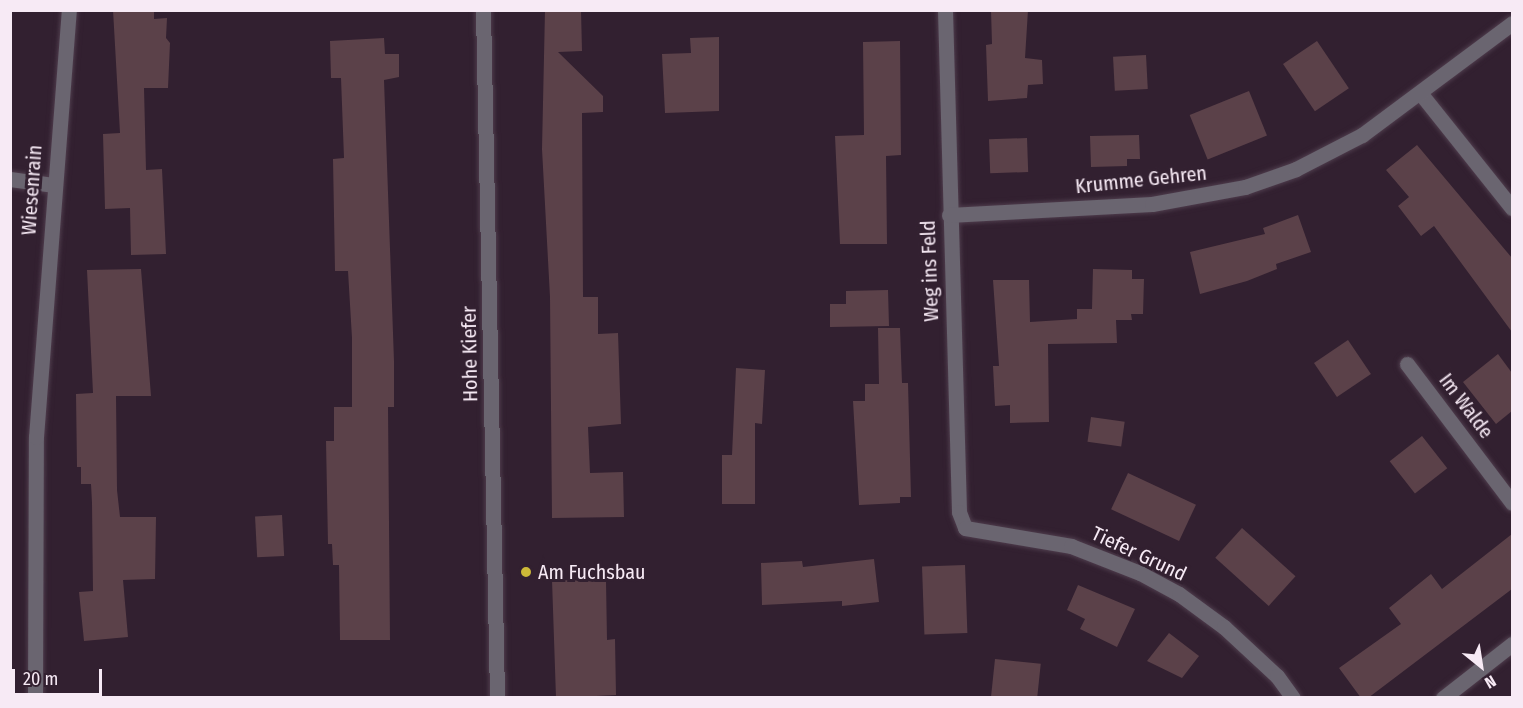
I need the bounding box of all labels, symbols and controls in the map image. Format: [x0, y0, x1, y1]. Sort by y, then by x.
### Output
street label: Wiesenrain [17, 144, 47, 236]
street label: Krumme Gehren [1074, 161, 1208, 199]
street label: Weg ins Feld [916, 220, 944, 322]
street label: Hohe Kiefer [457, 306, 483, 402]
street label: Im Walde [1434, 369, 1498, 443]
street label: Tiefer Grund [1088, 522, 1190, 586]
place label: Am Fuchsbau [538, 560, 645, 584]
marker: Am Fuchsbau [519, 565, 533, 579]
north arrow [1451, 636, 1511, 696]
scale bar [15, 657, 105, 695]
text: 20 m [23, 668, 58, 690]
text: N [1481, 671, 1499, 693]

